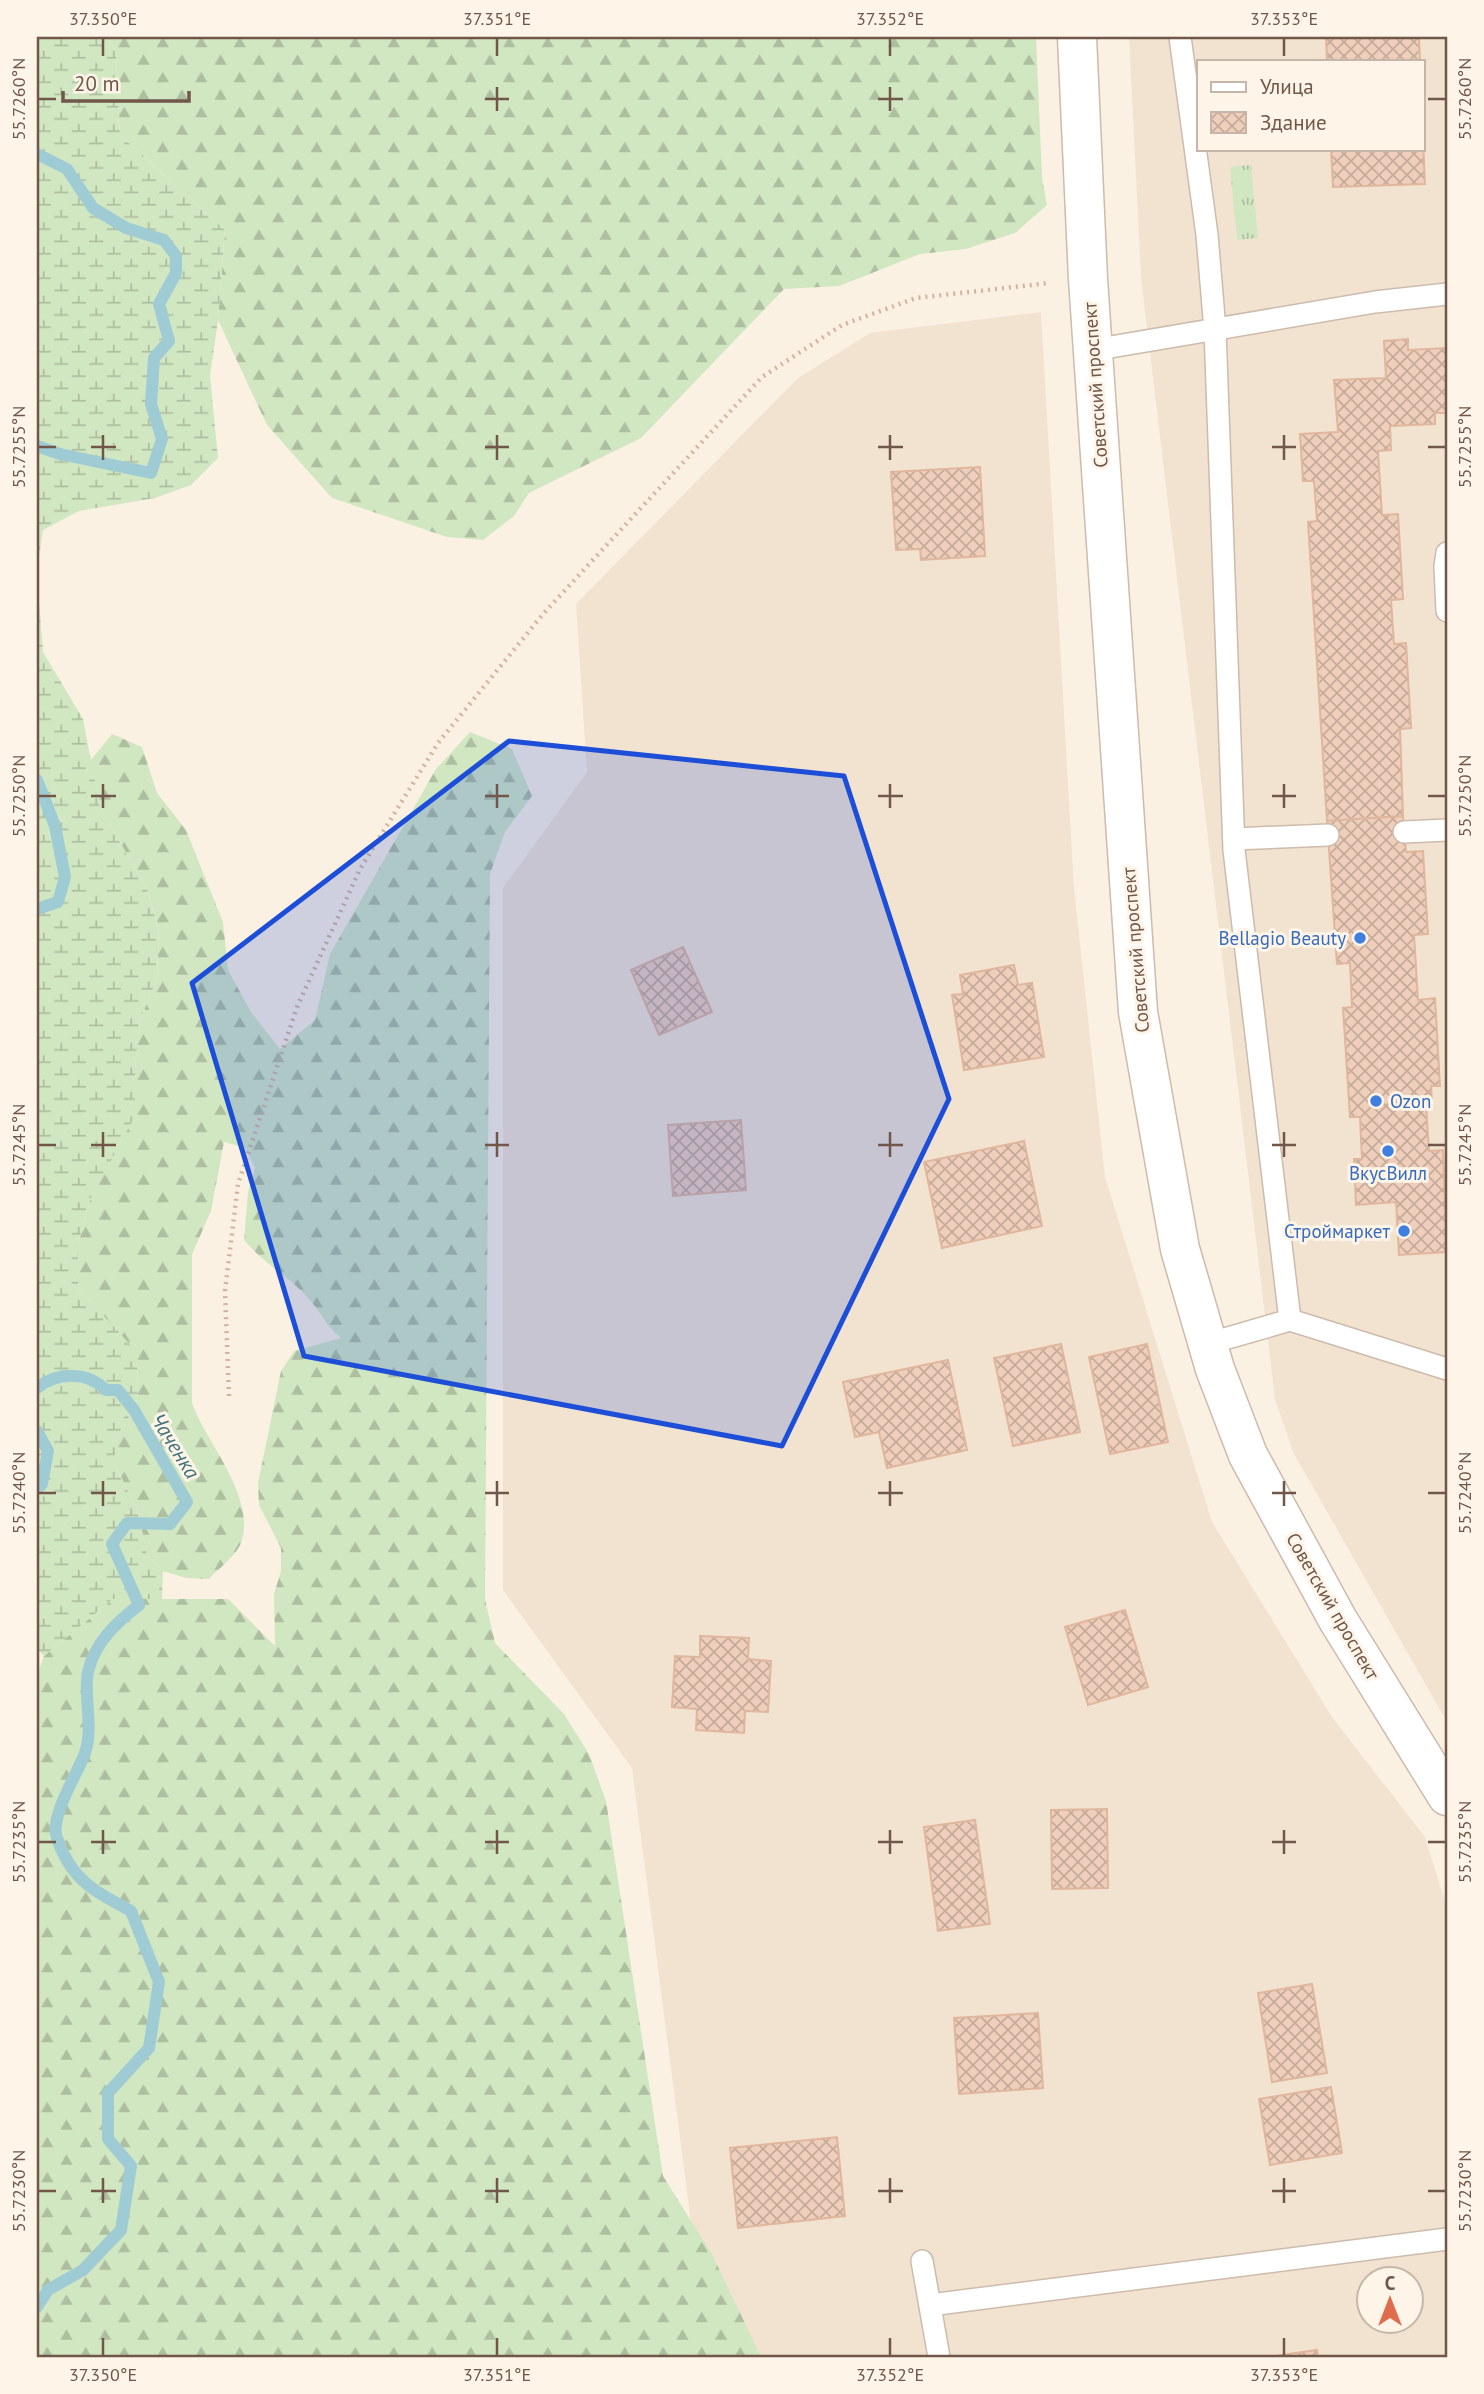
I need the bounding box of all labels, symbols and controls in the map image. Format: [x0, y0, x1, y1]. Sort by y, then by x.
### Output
text: 37.350°E [69, 7, 137, 30]
text: 37.351°E [463, 7, 531, 30]
text: 37.352°E [856, 7, 924, 30]
text: 37.353°E [1250, 7, 1318, 30]
text: 55.7260°N [7, 58, 30, 140]
text: 55.7260°N [1453, 58, 1476, 140]
scale bar [63, 60, 189, 104]
legend [1197, 60, 1424, 150]
text: 20 m [74, 70, 120, 97]
text: Улица [1260, 73, 1314, 100]
text: Здание [1260, 109, 1327, 136]
street label: Советский проспект [1077, 301, 1113, 469]
text: 55.7255°N [7, 406, 30, 488]
text: 55.7255°N [1453, 406, 1476, 488]
text: 55.7250°N [7, 755, 30, 837]
text: 55.7250°N [1453, 755, 1476, 837]
street label: Советский проспект [1116, 866, 1154, 1034]
place label: Bellagio Beauty [1218, 926, 1346, 950]
marker: Bellagio Beauty [1352, 930, 1368, 946]
place label: Ozon [1390, 1089, 1431, 1113]
marker: Ozon [1368, 1093, 1384, 1109]
text: 55.7245°N [7, 1104, 30, 1186]
text: 55.7245°N [1453, 1104, 1476, 1186]
marker: ВкусВилл [1380, 1143, 1396, 1159]
place label: ВкусВилл [1349, 1161, 1427, 1185]
place label: Строймаркет [1284, 1219, 1390, 1243]
marker: Строймаркет [1396, 1223, 1412, 1239]
water label: Чаченка [145, 1408, 206, 1484]
text: 55.7240°N [7, 1452, 30, 1534]
text: 55.7240°N [1453, 1452, 1476, 1534]
street label: Советский проспект [1281, 1528, 1385, 1684]
text: 55.7235°N [7, 1801, 30, 1883]
text: 55.7235°N [1453, 1801, 1476, 1883]
text: 55.7230°N [7, 2150, 30, 2232]
text: 55.7230°N [1453, 2150, 1476, 2232]
north arrow [1354, 2264, 1424, 2334]
text: С [1385, 2271, 1396, 2295]
text: 37.350°E [69, 2363, 137, 2386]
text: 37.351°E [463, 2363, 531, 2386]
text: 37.352°E [856, 2363, 924, 2386]
text: 37.353°E [1250, 2363, 1318, 2386]

